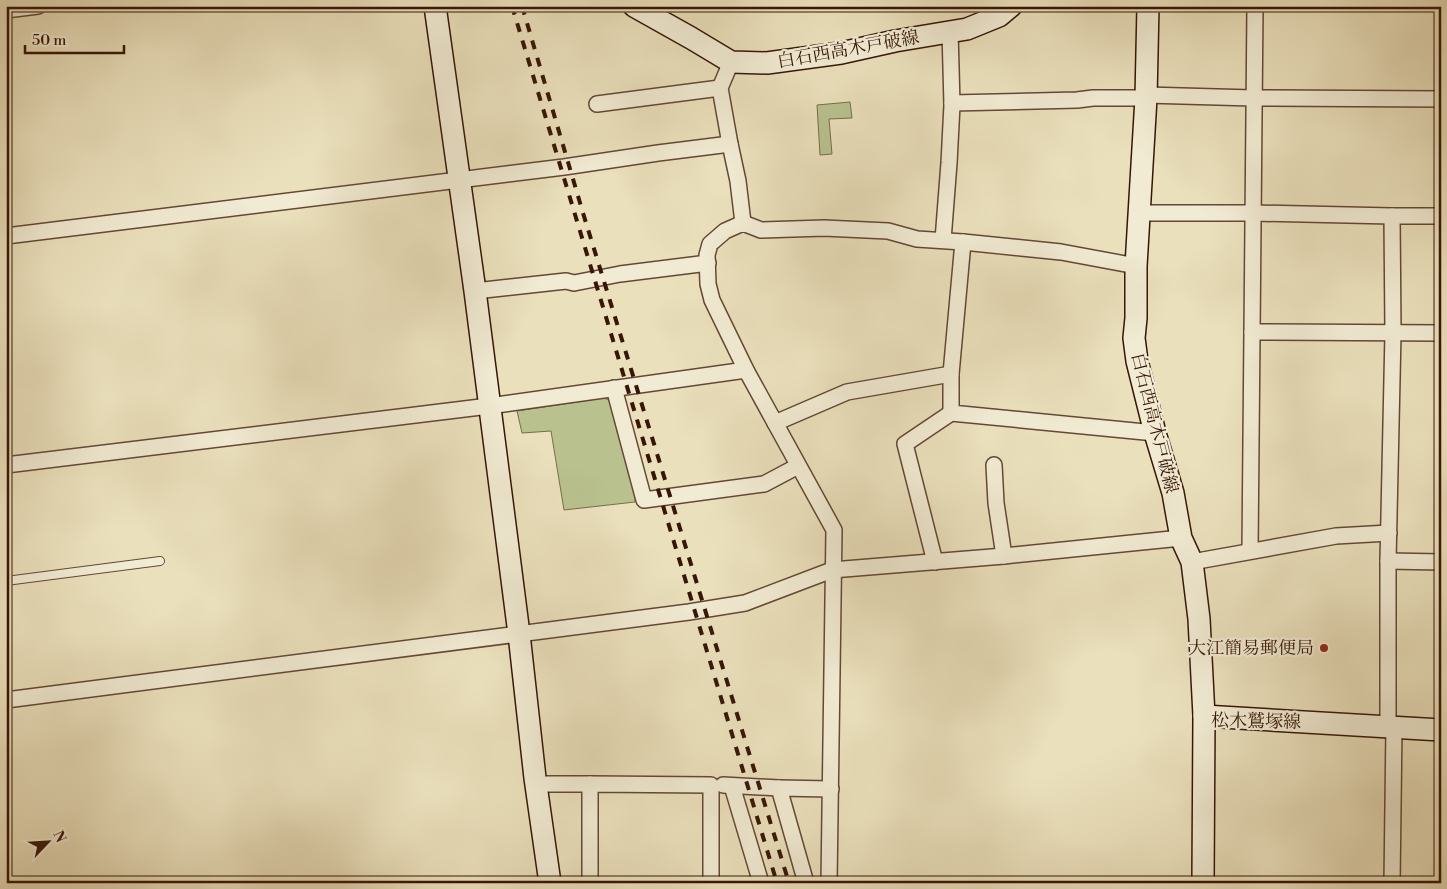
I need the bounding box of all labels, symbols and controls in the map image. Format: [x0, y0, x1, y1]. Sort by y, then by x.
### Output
scale bar [25, 22, 124, 54]
street label: 白石西高木戸破線 [775, 26, 921, 73]
text: 50 m [32, 31, 66, 50]
street label: 白石西高木戸破線 [1126, 350, 1183, 496]
place label: 大江簡易郵便局 [1188, 637, 1314, 660]
marker: 大江簡易郵便局 [1318, 642, 1330, 654]
street label: 松木鷲塚線 [1211, 709, 1301, 734]
north arrow [22, 816, 72, 866]
text: N [48, 828, 69, 846]

